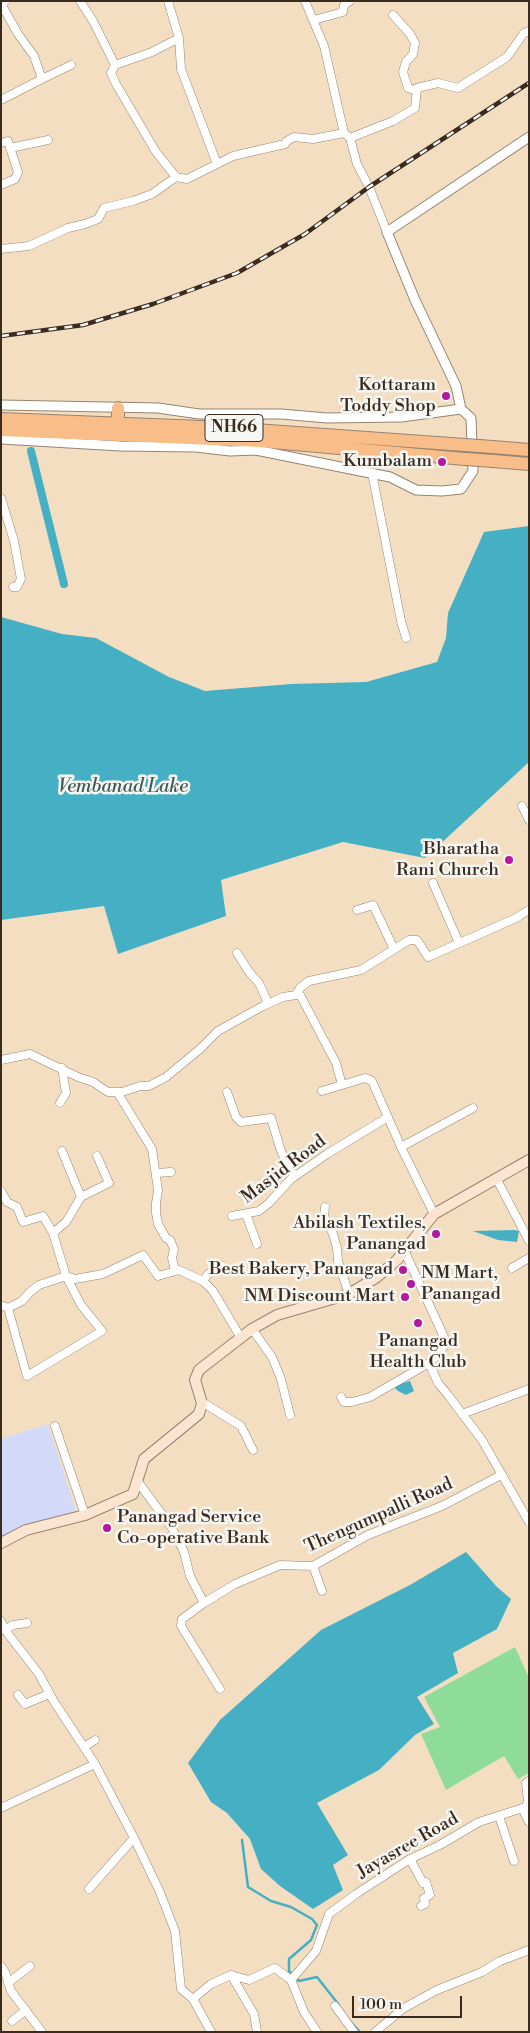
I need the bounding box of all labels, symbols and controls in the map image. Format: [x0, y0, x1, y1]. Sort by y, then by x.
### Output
place label: Kottaram Toddy Shop [340, 375, 436, 418]
marker: Kottaram Toddy Shop [440, 390, 452, 402]
road number: NH66 [205, 414, 263, 442]
place label: Kumbalam [343, 451, 432, 473]
marker: Kumbalam [436, 456, 448, 468]
water label: Vembanad Lake [58, 776, 188, 798]
place label: Bharatha Rani Church [396, 839, 499, 882]
marker: Bharatha Rani Church [503, 854, 515, 866]
street label: Masjid Road [237, 1131, 331, 1209]
place label: Abilash Textiles, Panangad [293, 1213, 426, 1256]
marker: Abilash Textiles, Panangad [430, 1228, 442, 1240]
place label: Best Bakery, Panangad [209, 1259, 393, 1281]
place label: NM Mart, Panangad [421, 1263, 501, 1306]
marker: Best Bakery, Panangad [397, 1264, 409, 1276]
marker: NM Mart, Panangad [405, 1278, 417, 1290]
place label: NM Discount Mart [244, 1286, 395, 1308]
marker: NM Discount Mart [399, 1291, 411, 1303]
marker: Panangad Health Club [412, 1317, 424, 1329]
place label: Panangad Health Club [369, 1331, 467, 1374]
street label: Thengumpalli Road [302, 1474, 456, 1558]
place label: Panangad Service Co-operative Bank [117, 1507, 269, 1550]
marker: Panangad Service Co-operative Bank [101, 1522, 113, 1534]
street label: Jayasree Road [353, 1808, 463, 1884]
scale bar [355, 1986, 465, 2018]
text: 100 m [360, 1995, 402, 2014]

